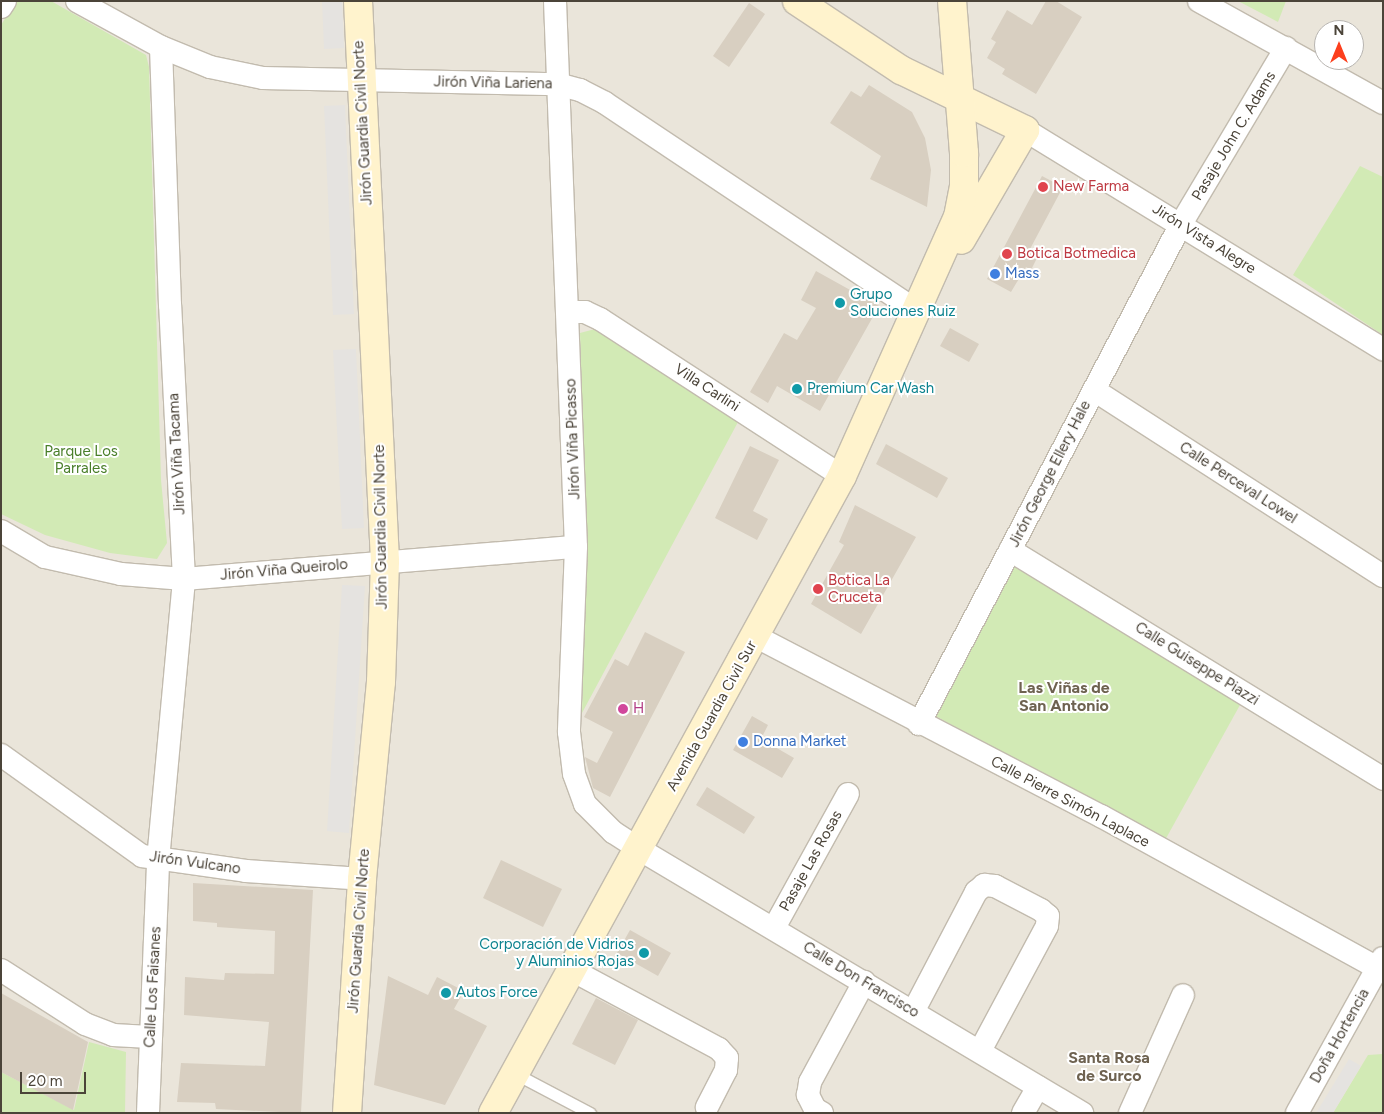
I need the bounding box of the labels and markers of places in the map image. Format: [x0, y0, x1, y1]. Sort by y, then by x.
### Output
place label: New Farma [1053, 178, 1129, 196]
marker: New Farma [1037, 181, 1049, 193]
place label: Botica Botmedica [1017, 245, 1136, 263]
marker: Botica Botmedica [1001, 248, 1013, 260]
place label: Mass [1005, 265, 1039, 283]
marker: Mass [989, 268, 1001, 280]
place label: Grupo Soluciones Ruiz [850, 285, 956, 320]
marker: Grupo Soluciones Ruiz [834, 297, 846, 309]
place label: Premium Car Wash [807, 380, 934, 398]
marker: Premium Car Wash [791, 383, 803, 395]
place label: Botica La Cruceta [828, 571, 890, 606]
marker: Botica La Cruceta [812, 583, 824, 595]
place label: H [633, 700, 644, 718]
marker: H [617, 703, 629, 715]
place label: Donna Market [753, 733, 846, 751]
marker: Donna Market [737, 736, 749, 748]
place label: Corporación de Vidrios y Aluminios Rojas [479, 935, 634, 970]
marker: Corporación de Vidrios y Aluminios Rojas [638, 947, 650, 959]
place label: Autos Force [456, 984, 538, 1002]
marker: Autos Force [440, 987, 452, 999]

